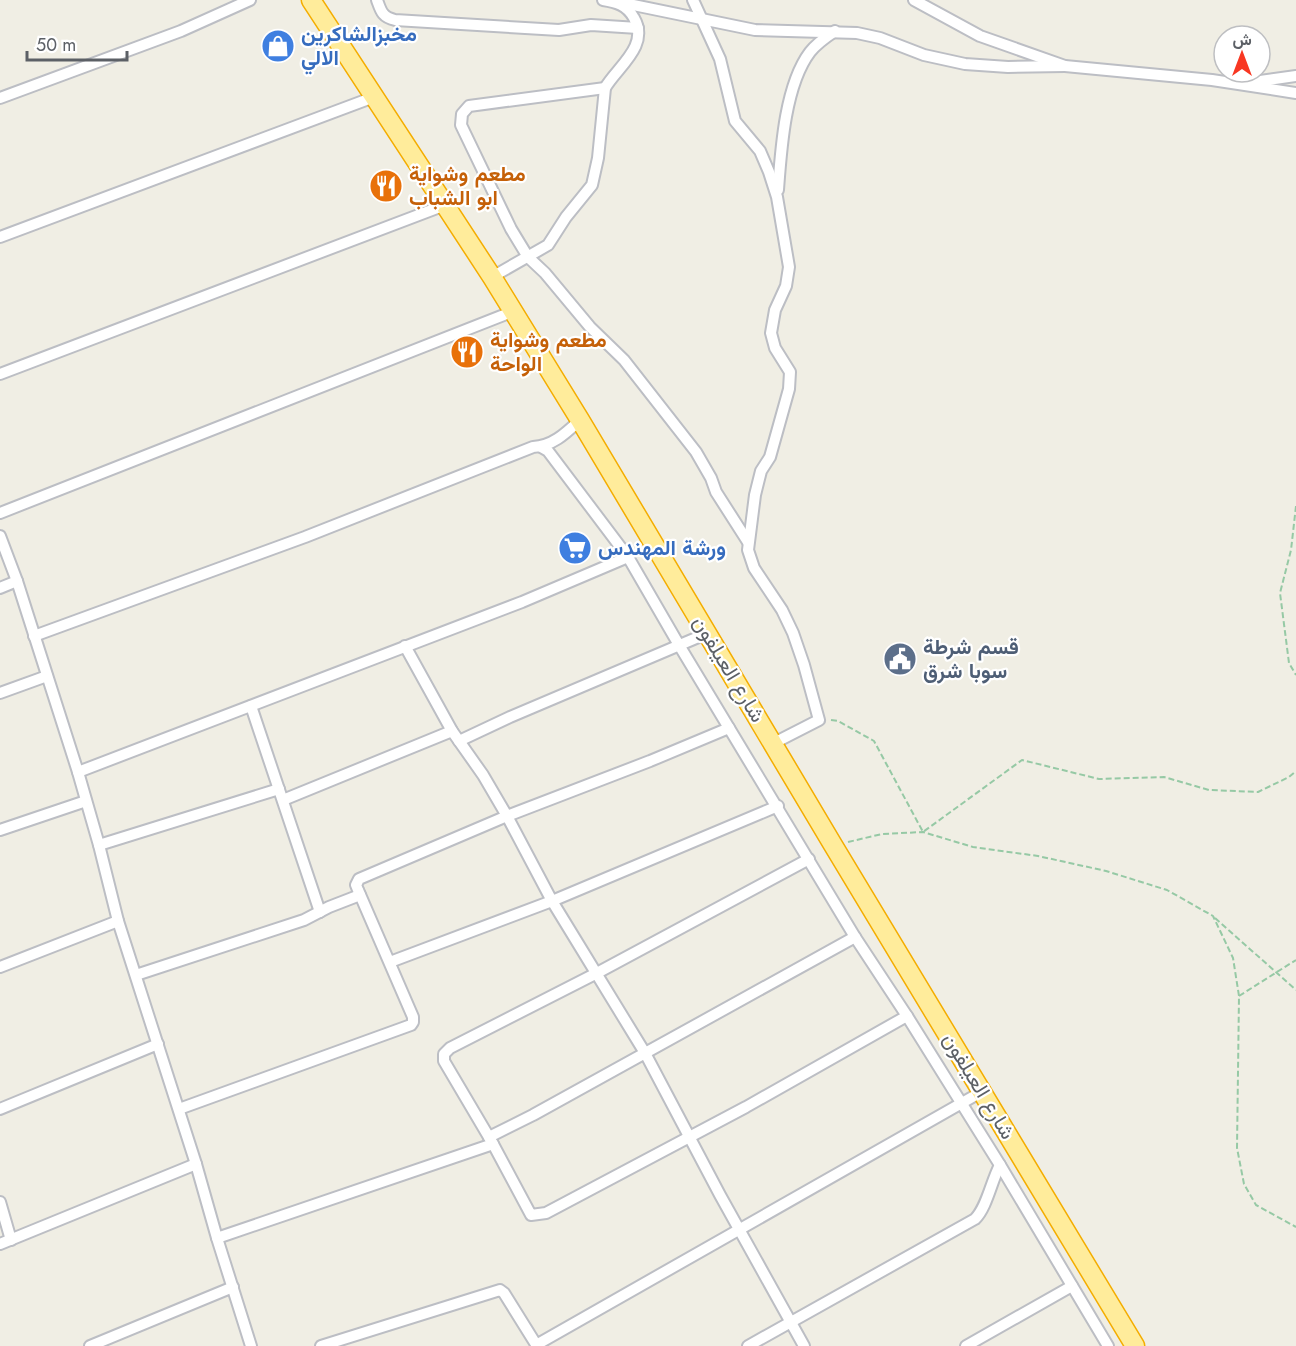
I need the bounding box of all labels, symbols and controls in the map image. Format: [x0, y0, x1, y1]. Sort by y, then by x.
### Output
place label: مخبزالشاكرين الالي [301, 19, 417, 75]
scale bar [27, 24, 128, 62]
north arrow [1212, 24, 1272, 84]
shop icon: مخبزالشاكرين الالي [260, 28, 296, 64]
text: ش [1232, 28, 1252, 51]
text: 50 m [36, 32, 76, 58]
place label: مطعم وشواية ابو الشباب [409, 159, 526, 213]
restaurant icon: مطعم وشواية ابو الشباب [368, 168, 404, 204]
place label: مطعم وشواية الواحة [490, 325, 607, 379]
restaurant icon: مطعم وشواية الواحة [449, 334, 485, 370]
supermarket icon: ورشة المهندس [557, 530, 593, 566]
place label: ورشة المهندس [598, 533, 726, 563]
street label: شارع العيلفون [685, 610, 773, 728]
place label: قسم شرطة سوبا شرق [923, 632, 1019, 686]
public building icon: قسم شرطة سوبا شرق [882, 641, 918, 677]
street label: شارع العيلفون [935, 1027, 1023, 1145]

